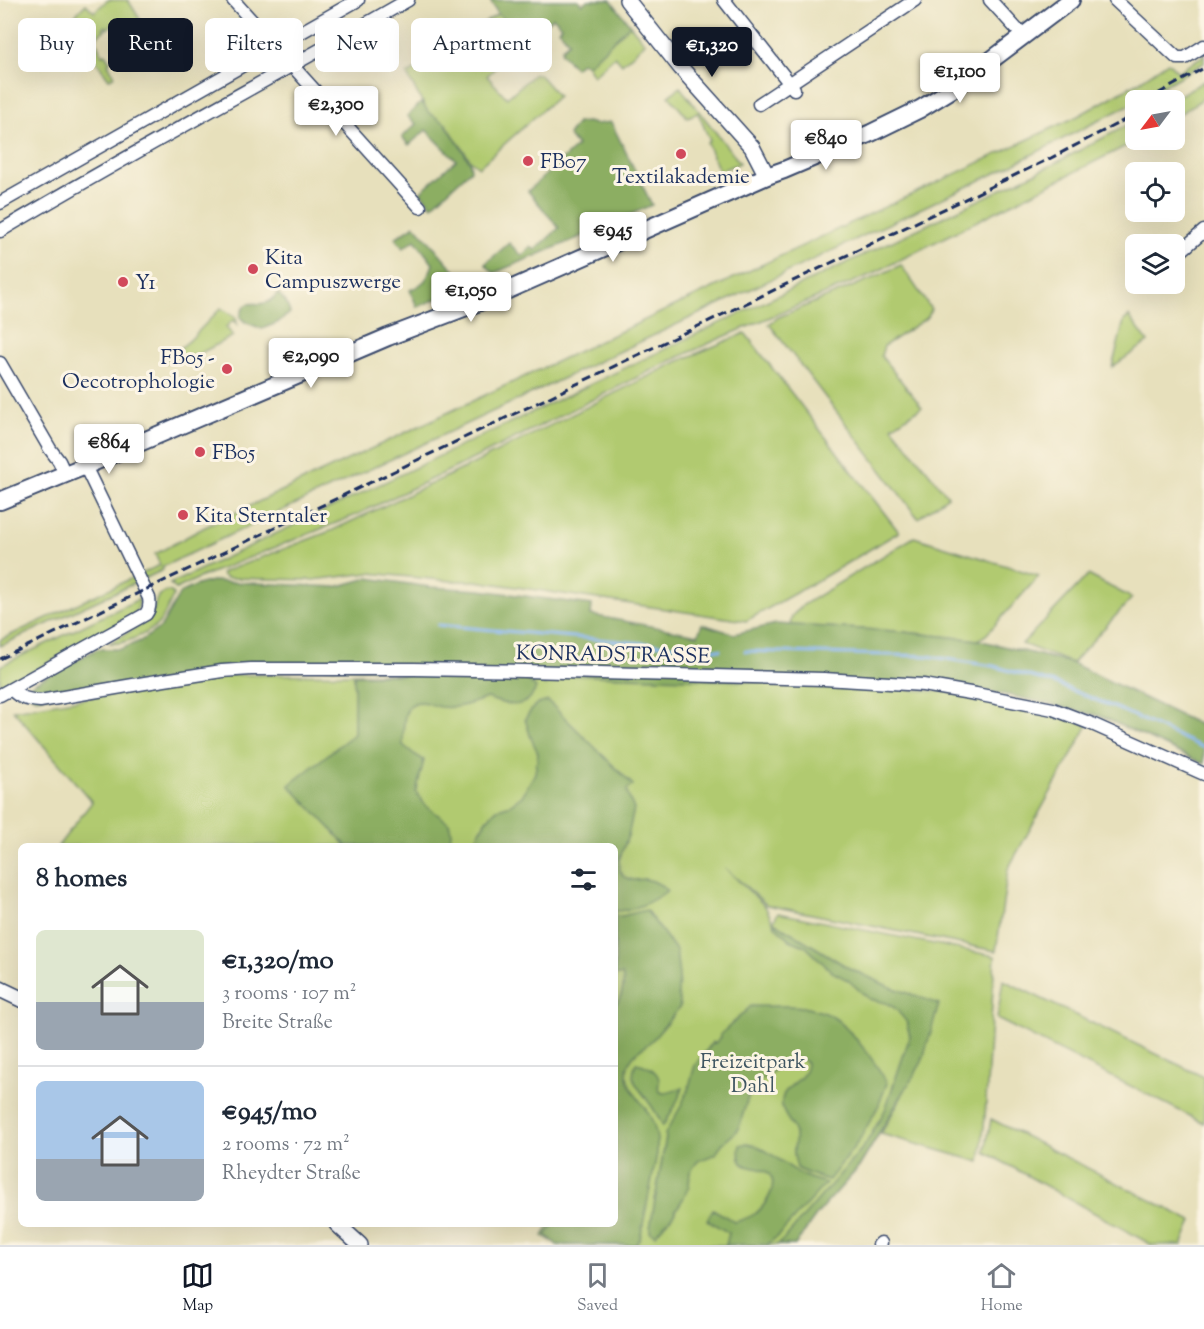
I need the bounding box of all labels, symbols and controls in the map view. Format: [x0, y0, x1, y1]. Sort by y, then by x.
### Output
chip: Buy [18, 18, 96, 72]
chip: Rent [108, 18, 193, 72]
chip: Filters [205, 18, 303, 72]
chip: New [315, 18, 399, 72]
chip: Apartment [411, 18, 552, 72]
pin: €1,320 [663, 27, 761, 78]
text: €1,320 [686, 32, 738, 61]
pin: €1,100 [911, 53, 1009, 104]
text: €1,100 [934, 58, 986, 87]
pin: €2,300 [287, 86, 385, 137]
north arrow [1125, 90, 1185, 150]
map controls [1125, 90, 1185, 294]
text: €2,300 [308, 91, 364, 120]
pin: €840 [790, 120, 862, 171]
text: €840 [805, 125, 847, 154]
marker: Textilakademie [674, 147, 688, 161]
place label: FB07 [540, 148, 587, 178]
marker: FB07 [521, 154, 535, 168]
button: locate [1125, 162, 1185, 222]
place label: Textilakademie [612, 163, 750, 193]
pin: €945 [577, 212, 649, 263]
text: €945 [594, 217, 632, 246]
button: layers [1125, 234, 1185, 294]
place label: Kita Campuszwerge [265, 244, 401, 298]
marker: Kita Campuszwerge [246, 262, 260, 276]
place label: Y1 [135, 269, 156, 299]
pin: €1,050 [422, 272, 520, 323]
marker: Y1 [116, 275, 130, 289]
text: €1,050 [445, 277, 497, 306]
pin: €2,090 [262, 338, 360, 389]
text: €2,090 [283, 343, 339, 372]
place label: FB05 - Oecotrophologie [62, 344, 215, 398]
marker: FB05 - Oecotrophologie [220, 362, 234, 376]
pin: €864 [73, 424, 145, 475]
text: €864 [88, 429, 130, 458]
place label: FB05 [212, 439, 255, 469]
marker: FB05 [193, 445, 207, 459]
place label: Kita Sterntaler [195, 502, 327, 532]
marker: Kita Sterntaler [176, 508, 190, 522]
street label: KONRADSTRASSE [516, 639, 711, 673]
text: 8 homes [36, 861, 127, 898]
icon: filters [567, 863, 600, 896]
text: €1,320/mo [222, 943, 334, 980]
icon: home [84, 954, 156, 1026]
text: 3 rooms · 107 m² [222, 980, 356, 1009]
text: Breite Straße [222, 1009, 333, 1038]
park label: Freizeitpark Dahl [700, 1048, 807, 1102]
text: €945/mo [222, 1094, 317, 1131]
icon: home [84, 1105, 156, 1177]
text: 2 rooms · 72 m² [222, 1131, 350, 1160]
text: Rheydter Straße [222, 1160, 361, 1189]
tab: Map [181, 1259, 214, 1318]
tab: Saved [577, 1259, 618, 1318]
tab: Home [981, 1259, 1023, 1318]

